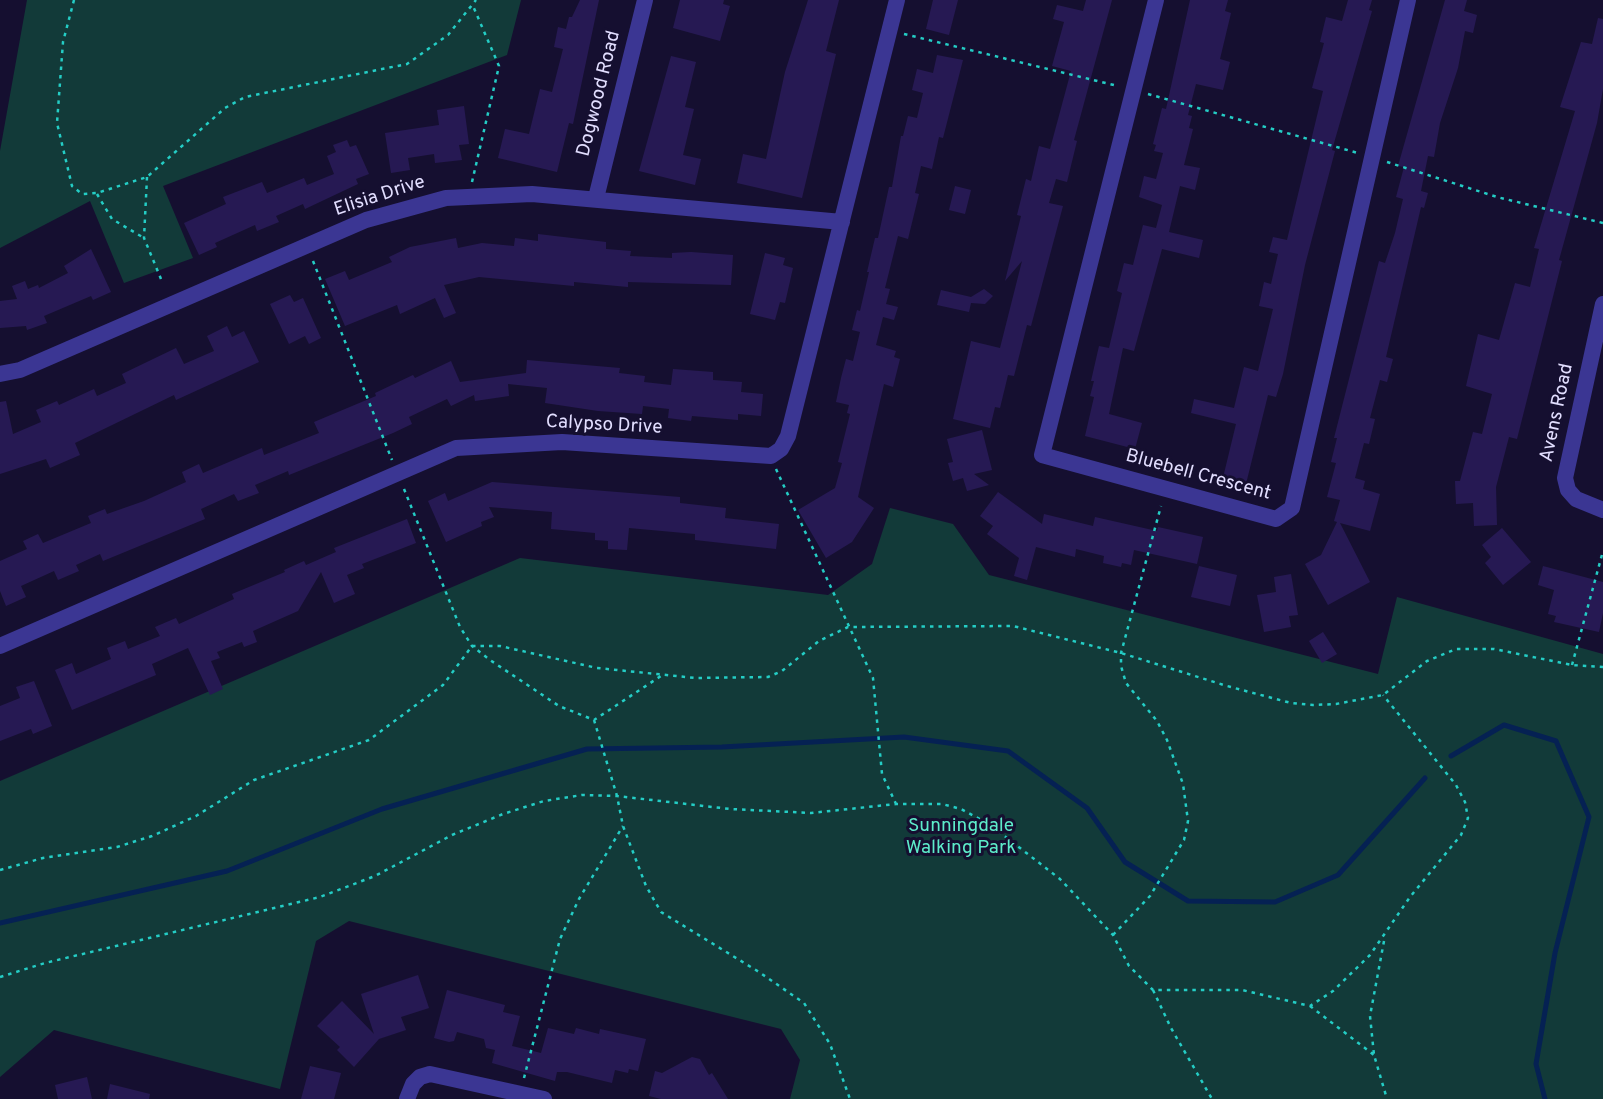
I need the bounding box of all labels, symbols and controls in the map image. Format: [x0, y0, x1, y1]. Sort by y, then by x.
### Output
street label: Dogwood Road [573, 29, 627, 159]
street label: Elisia Drive [332, 172, 428, 222]
street label: Avens Road [1536, 362, 1580, 464]
street label: Calypso Drive [545, 412, 663, 440]
street label: Bluebell Crescent [1123, 446, 1273, 506]
park label: Sunningdale Walking Park [906, 816, 1016, 860]

